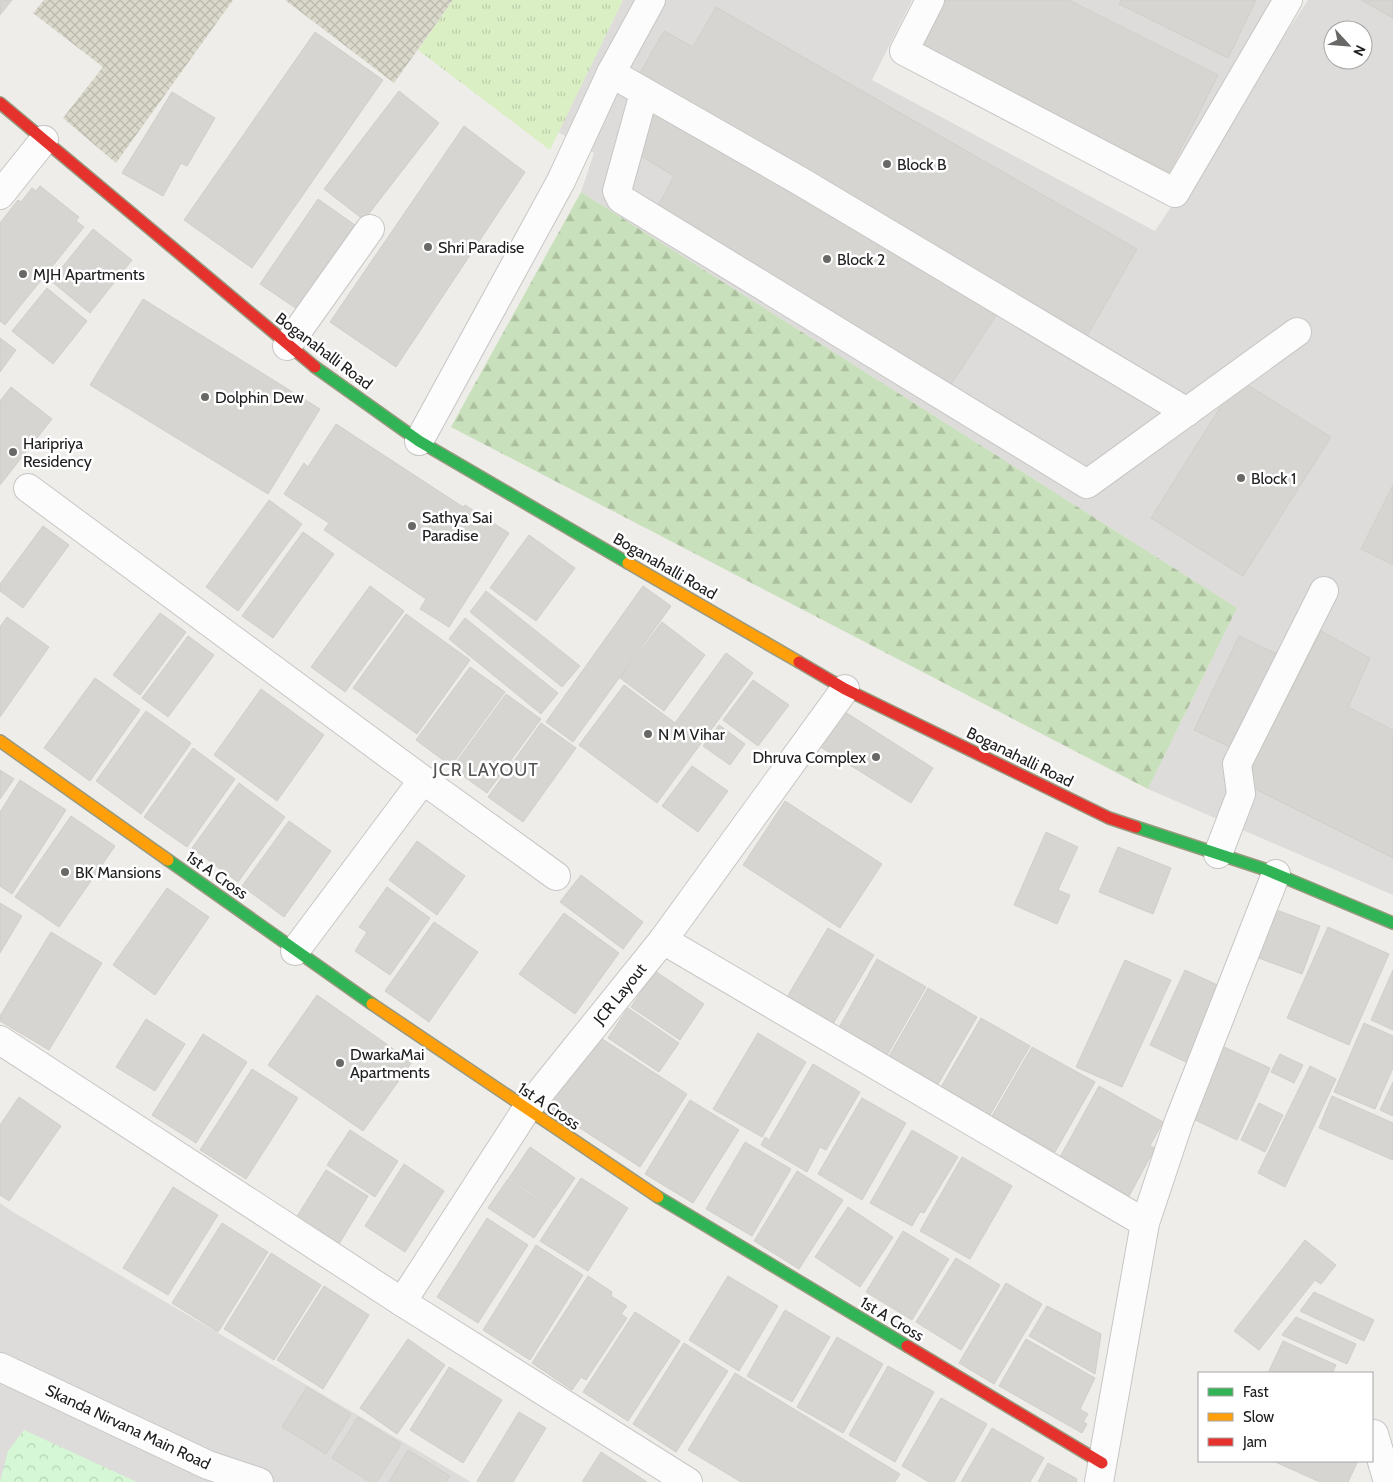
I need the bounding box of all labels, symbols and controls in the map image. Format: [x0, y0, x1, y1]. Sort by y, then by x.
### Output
north arrow [1323, 20, 1373, 70]
text: N [1349, 42, 1370, 59]
place label: Block B [897, 155, 947, 174]
marker: Block B [881, 158, 893, 170]
place label: Shri Paradise [438, 238, 524, 257]
marker: Shri Paradise [422, 241, 434, 253]
place label: Block 2 [837, 250, 885, 269]
marker: Block 2 [821, 253, 833, 265]
place label: MJH Apartments [33, 265, 145, 284]
marker: MJH Apartments [17, 268, 29, 280]
street label: Boganahalli Road [272, 308, 376, 394]
place label: Dolphin Dew [215, 388, 304, 407]
marker: Dolphin Dew [199, 391, 211, 403]
place label: Haripriya Residency [23, 434, 92, 471]
marker: Haripriya Residency [7, 446, 19, 458]
place label: Block 1 [1251, 469, 1296, 488]
marker: Block 1 [1235, 472, 1247, 484]
place label: Sathya Sai Paradise [422, 508, 492, 545]
marker: Sathya Sai Paradise [406, 520, 418, 532]
street label: Boganahalli Road [610, 529, 720, 603]
street label: Boganahalli Road [964, 723, 1076, 791]
place label: N M Vihar [658, 725, 726, 744]
marker: N M Vihar [642, 728, 654, 740]
place label: Dhruva Complex [753, 748, 866, 767]
marker: Dhruva Complex [870, 751, 882, 763]
district label: JCR LAYOUT [432, 759, 539, 781]
street label: 1st A Cross [182, 847, 252, 903]
place label: BK Mansions [75, 863, 161, 882]
marker: BK Mansions [59, 866, 71, 878]
street label: JCR Layout [589, 959, 651, 1029]
place label: DwarkaMai Apartments [350, 1045, 430, 1082]
marker: DwarkaMai Apartments [334, 1057, 346, 1069]
street label: 1st A Cross [514, 1078, 584, 1134]
street label: 1st A Cross [857, 1293, 928, 1346]
legend [1198, 1372, 1373, 1462]
street label: Skanda Nirvana Main Road [43, 1380, 213, 1474]
text: Fast [1243, 1383, 1268, 1401]
text: Slow [1243, 1408, 1274, 1426]
text: Jam [1242, 1433, 1267, 1451]

